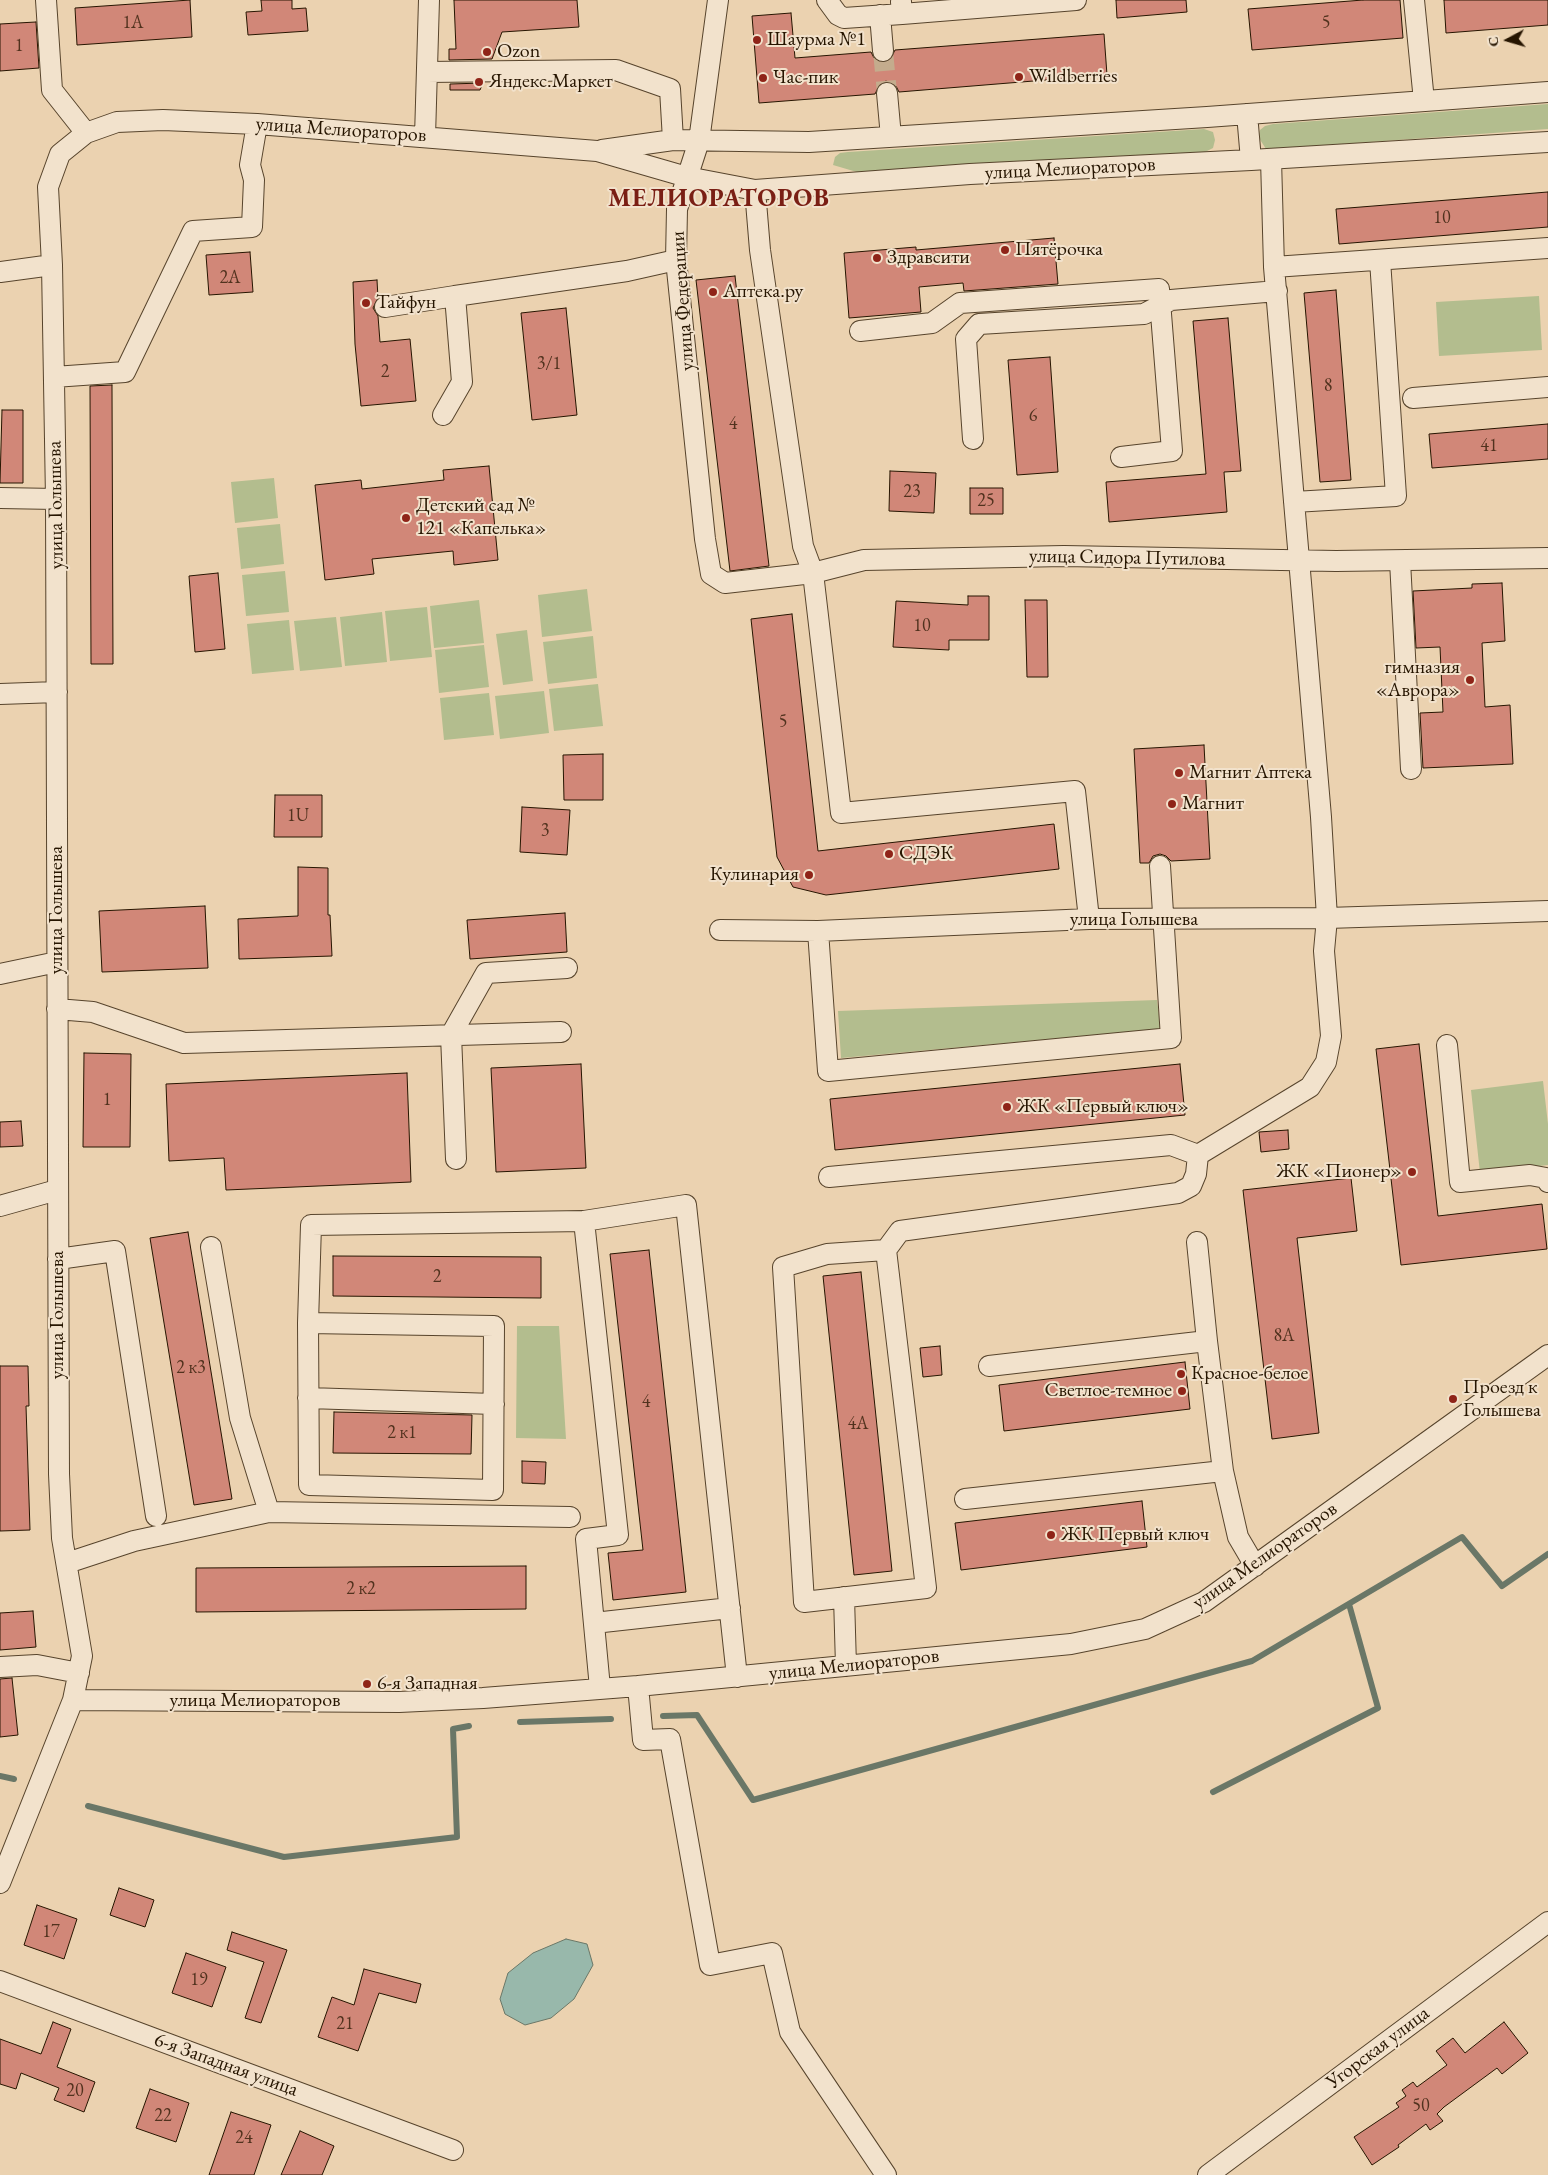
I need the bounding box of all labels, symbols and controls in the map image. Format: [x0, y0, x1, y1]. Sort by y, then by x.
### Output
house number: 1А [122, 12, 144, 34]
house number: 5 [1322, 12, 1330, 34]
north arrow [1483, 15, 1533, 65]
place label: Шаурма №1 [767, 28, 866, 52]
marker: Шаурма №1 [751, 34, 763, 46]
house number: 1 [15, 35, 23, 57]
text: С [1484, 36, 1503, 47]
place label: Ozon [497, 40, 540, 64]
marker: Ozon [481, 46, 493, 58]
place label: Wildberries [1029, 65, 1117, 89]
place label: Час-пик [773, 66, 838, 90]
place label: Яндекс.Маркет [489, 70, 613, 94]
marker: Wildberries [1013, 71, 1025, 83]
marker: Час-пик [757, 72, 769, 84]
marker: Яндекс.Маркет [473, 76, 485, 88]
street label: улица Мелиораторов [255, 112, 427, 148]
street label: улица Мелиораторов [984, 153, 1156, 185]
district label: МЕЛИОРАТОРОВ [607, 184, 831, 214]
house number: 10 [1433, 207, 1451, 229]
street label: улица Федерации [666, 230, 700, 372]
place label: Пятёрочка [1015, 238, 1103, 262]
marker: Пятёрочка [999, 244, 1011, 256]
place label: Здравсити [887, 246, 970, 270]
marker: Здравсити [871, 252, 883, 264]
house number: 2А [219, 267, 241, 289]
place label: Аптека.ру [723, 280, 803, 304]
marker: Аптека.ру [707, 286, 719, 298]
place label: Тайфун [376, 291, 436, 315]
marker: Тайфун [360, 297, 372, 309]
house number: 3/1 [537, 353, 561, 375]
house number: 2 [381, 361, 389, 383]
house number: 8 [1324, 375, 1332, 397]
house number: 6 [1029, 405, 1037, 427]
house number: 4 [729, 413, 737, 435]
house number: 41 [1480, 435, 1498, 457]
street label: улица Голышева [43, 441, 69, 569]
house number: 23 [903, 481, 921, 503]
house number: 25 [977, 490, 995, 512]
place label: Детский сад № 121 «Капелька» [416, 494, 546, 541]
marker: Детский сад № 121 «Капелька» [400, 512, 412, 524]
street label: улица Сидора Путилова [1029, 544, 1225, 572]
house number: 10 [913, 615, 931, 637]
place label: гимназия «Аврора» [1376, 656, 1460, 703]
marker: гимназия «Аврора» [1464, 674, 1476, 686]
house number: 5 [779, 711, 787, 733]
place label: Магнит Аптека [1189, 761, 1312, 785]
marker: Магнит Аптека [1173, 767, 1185, 779]
place label: Магнит [1182, 792, 1244, 816]
marker: Магнит [1166, 798, 1178, 810]
house number: 1U [287, 805, 309, 827]
house number: 3 [541, 820, 549, 842]
place label: СДЭК [899, 842, 954, 866]
street label: улица Голышева [45, 846, 69, 974]
marker: СДЭК [883, 848, 895, 860]
place label: Кулинария [710, 863, 799, 887]
marker: Кулинария [803, 869, 815, 881]
street label: улица Голышева [1070, 908, 1198, 932]
house number: 1 [103, 1089, 111, 1111]
place label: ЖК «Первый ключ» [1017, 1095, 1189, 1119]
marker: ЖК «Первый ключ» [1001, 1101, 1013, 1113]
place label: ЖК «Пионер» [1276, 1160, 1402, 1184]
marker: ЖК «Пионер» [1406, 1166, 1418, 1178]
street label: улица Голышева [46, 1251, 70, 1379]
house number: 2 [433, 1266, 441, 1288]
house number: 8А [1273, 1325, 1295, 1347]
house number: 2 к3 [176, 1357, 206, 1379]
place label: Красное-белое [1191, 1362, 1308, 1386]
marker: Красное-белое [1175, 1368, 1187, 1380]
place label: Проезд к Голышева [1463, 1376, 1541, 1423]
place label: Светлое-темное [1044, 1379, 1172, 1403]
marker: Светлое-темное [1176, 1385, 1188, 1397]
house number: 4 [642, 1391, 650, 1413]
marker: Проезд к Голышева [1447, 1393, 1459, 1405]
house number: 4А [847, 1413, 869, 1435]
house number: 2 к1 [387, 1422, 417, 1444]
street label: улица Мелиораторов [1188, 1497, 1342, 1615]
place label: ЖК Первый ключ [1061, 1523, 1209, 1547]
marker: ЖК Первый ключ [1045, 1529, 1057, 1541]
house number: 2 к2 [346, 1578, 376, 1600]
street label: улица Мелиораторов [768, 1644, 940, 1686]
place label: 6-я Западная [377, 1672, 478, 1696]
marker: 6-я Западная [361, 1678, 373, 1690]
street label: улица Мелиораторов [169, 1689, 341, 1713]
house number: 17 [42, 1921, 60, 1943]
house number: 19 [190, 1969, 208, 1991]
street label: Угорская улица [1322, 2001, 1434, 2095]
house number: 21 [336, 2013, 354, 2035]
street label: 6-я Западная улица [151, 2028, 301, 2102]
house number: 20 [66, 2080, 84, 2102]
house number: 50 [1412, 2095, 1430, 2117]
house number: 22 [154, 2105, 172, 2127]
house number: 24 [235, 2127, 253, 2149]

